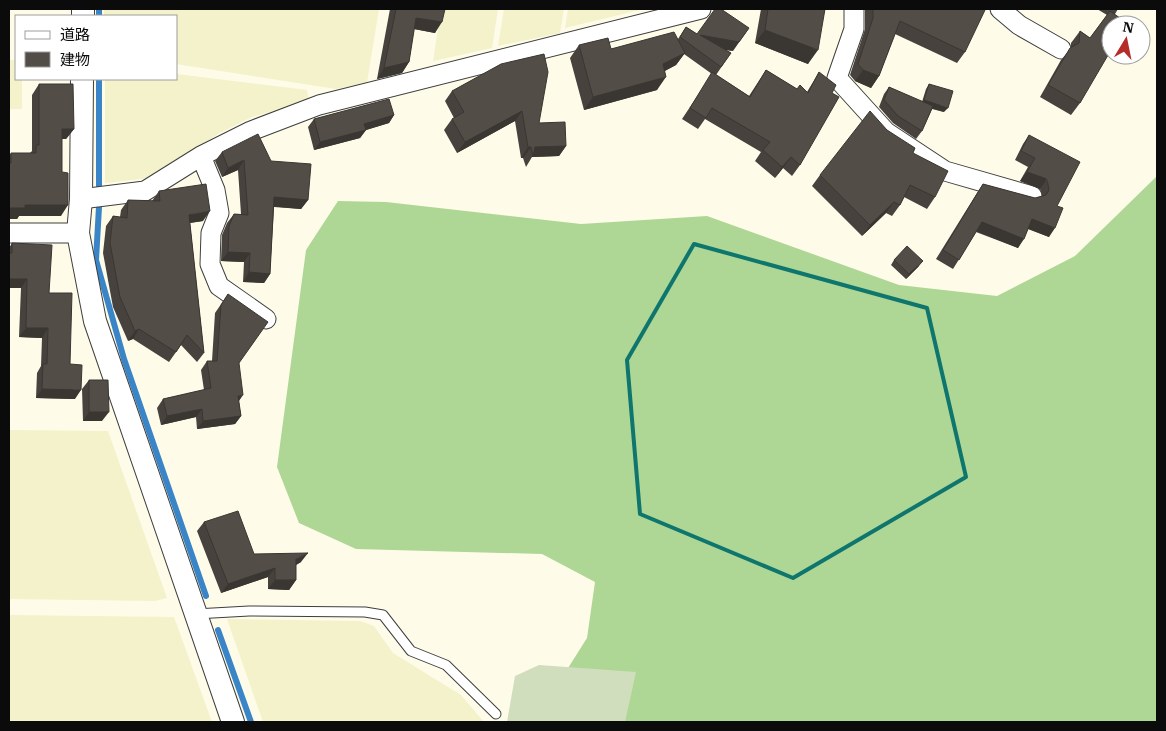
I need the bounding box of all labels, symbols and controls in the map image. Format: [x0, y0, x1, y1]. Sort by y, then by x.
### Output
legend [15, 15, 178, 80]
north arrow [1101, 15, 1151, 65]
text: N [1121, 17, 1135, 37]
text: 道路 [60, 25, 90, 44]
text: 建物 [60, 50, 90, 69]

